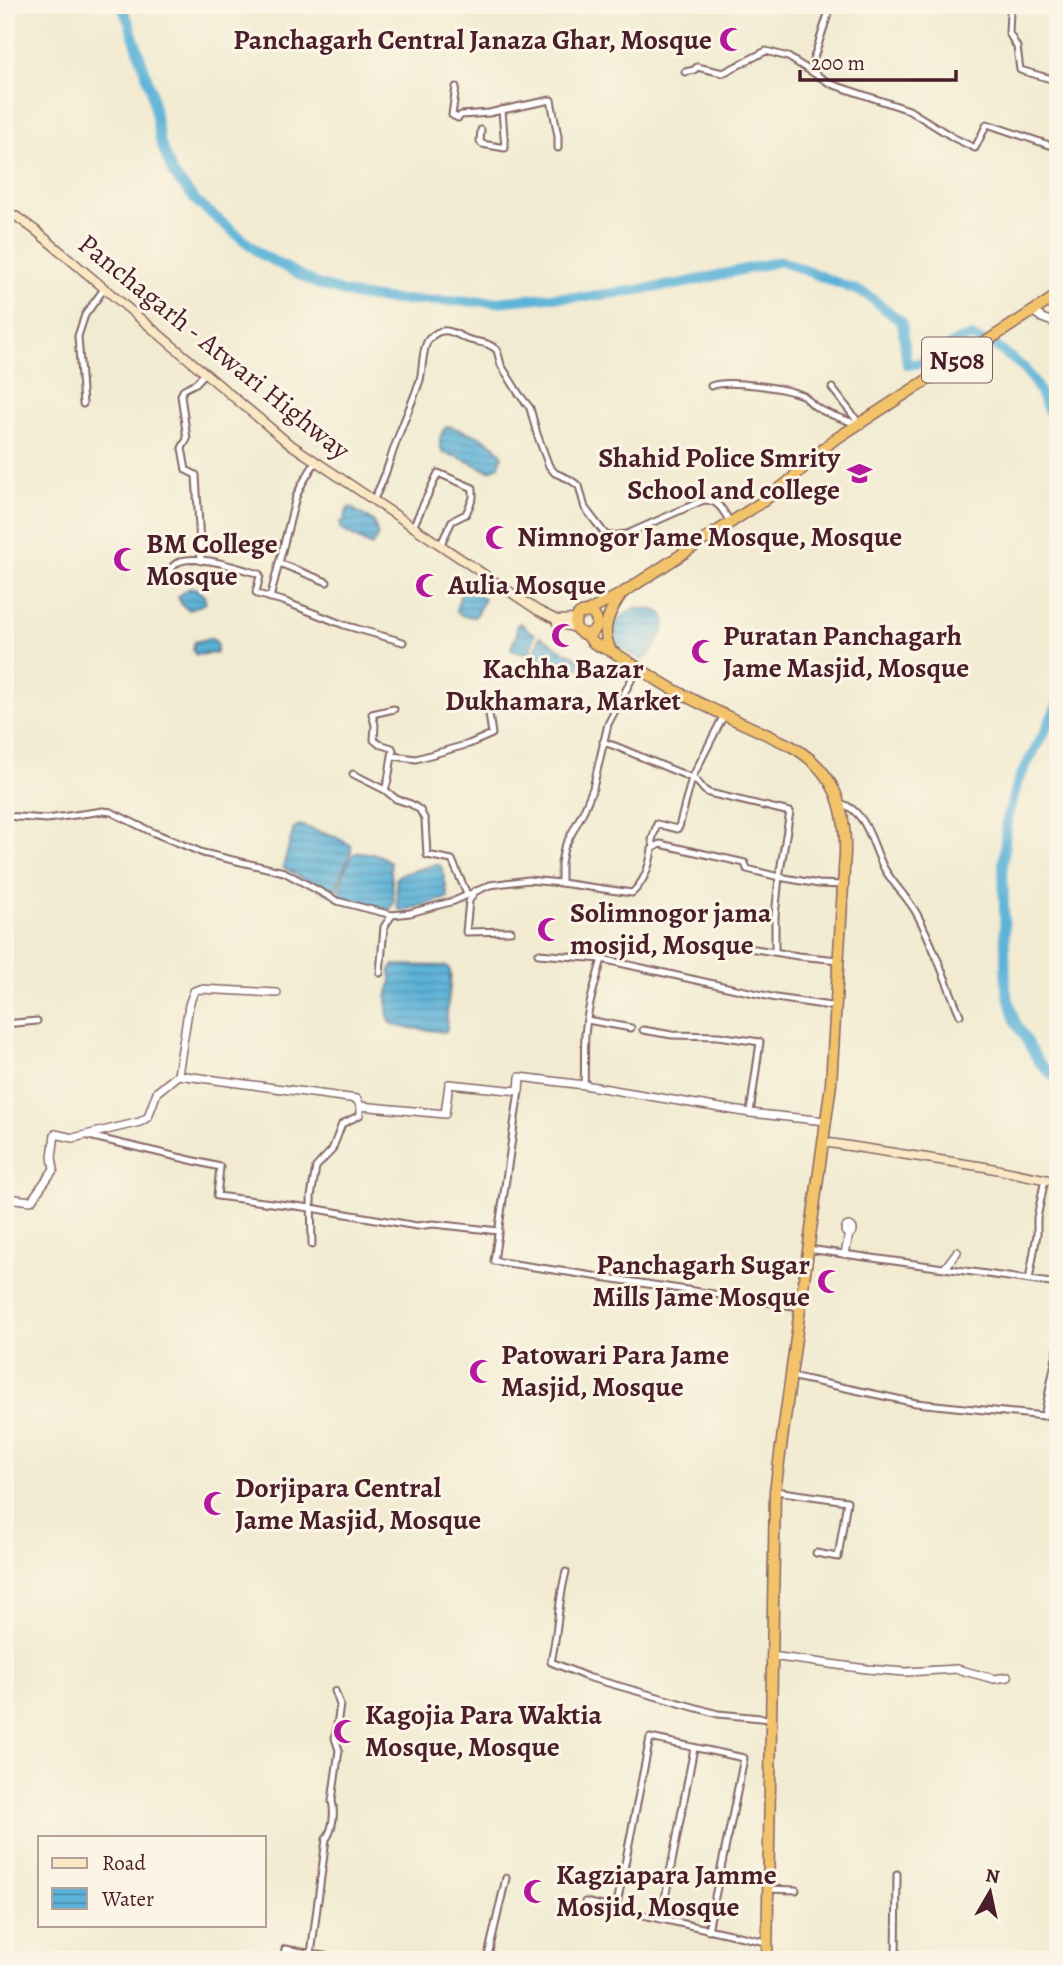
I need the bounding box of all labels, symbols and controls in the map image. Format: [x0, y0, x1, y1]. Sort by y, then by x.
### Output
place label: Panchagarh Central Janaza Ghar, Mosque [233, 21, 712, 59]
mosque icon: Panchagarh Central Janaza Ghar, Mosque [718, 26, 746, 54]
scale bar [800, 38, 956, 82]
text: 200 m [811, 49, 865, 77]
street label: Panchagarh - Atwari Highway [70, 225, 358, 469]
road number: N508 [922, 338, 992, 382]
place label: Shahid Police Smrity School and college [598, 439, 841, 509]
school or university icon: Shahid Police Smrity School and college [846, 460, 874, 488]
place label: Nimnogor Jame Mosque, Mosque [517, 518, 902, 556]
mosque icon: Nimnogor Jame Mosque, Mosque [483, 523, 511, 551]
place label: BM College Mosque [146, 525, 278, 595]
mosque icon: BM College Mosque [112, 546, 140, 574]
place label: Aulia Mosque [447, 566, 606, 604]
mosque icon: Aulia Mosque [414, 571, 442, 599]
place label: Puratan Panchagarh Jame Masjid, Mosque [723, 617, 969, 687]
mosque icon: Kachha Bazar Dukhamara, Market [549, 621, 577, 649]
mosque icon: Puratan Panchagarh Jame Masjid, Mosque [689, 638, 717, 666]
place label: Kachha Bazar Dukhamara, Market [445, 650, 681, 720]
place label: Solimnogor jama mosjid, Mosque [570, 894, 772, 964]
mosque icon: Solimnogor jama mosjid, Mosque [536, 915, 564, 943]
place label: Panchagarh Sugar Mills Jame Mosque [592, 1246, 810, 1316]
mosque icon: Panchagarh Sugar Mills Jame Mosque [816, 1267, 844, 1295]
place label: Patowari Para Jame Masjid, Mosque [501, 1336, 729, 1406]
mosque icon: Patowari Para Jame Masjid, Mosque [467, 1357, 495, 1385]
place label: Dorjipara Central Jame Masjid, Mosque [235, 1469, 481, 1539]
mosque icon: Dorjipara Central Jame Masjid, Mosque [201, 1490, 229, 1518]
place label: Kagojia Para Waktia Mosque, Mosque [365, 1696, 603, 1766]
mosque icon: Kagojia Para Waktia Mosque, Mosque [331, 1717, 359, 1745]
legend [38, 1836, 266, 1926]
text: Road [102, 1849, 146, 1877]
place label: Kagziapara Jamme Mosjid, Mosque [556, 1856, 777, 1926]
north arrow [954, 1856, 1024, 1926]
text: N [984, 1862, 1002, 1890]
mosque icon: Kagziapara Jamme Mosjid, Mosque [522, 1877, 550, 1905]
text: Water [101, 1885, 154, 1913]

